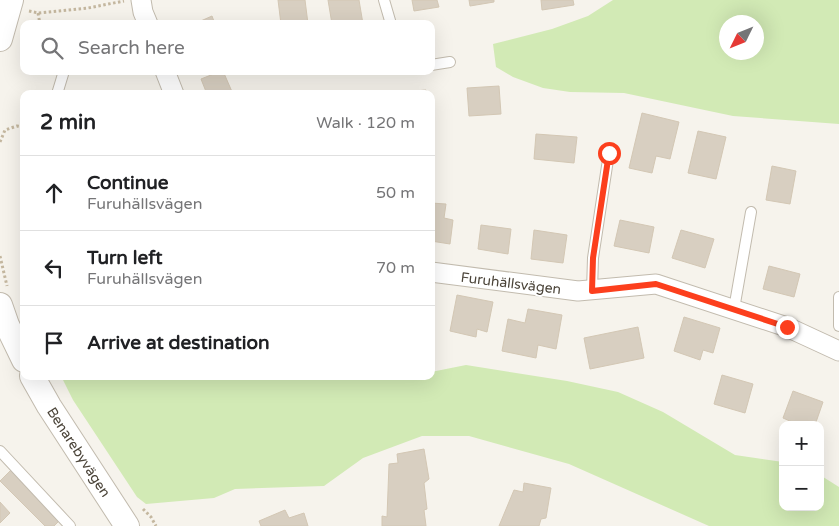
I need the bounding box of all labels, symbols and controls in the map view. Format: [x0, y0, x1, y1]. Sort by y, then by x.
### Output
north arrow [719, 15, 764, 60]
search box [20, 20, 435, 75]
icon: search [38, 34, 66, 62]
text: Search here [78, 37, 185, 59]
text: 2 min [40, 110, 96, 135]
text: Walk · 120 m [316, 113, 415, 133]
route start [598, 142, 621, 165]
text: Continue [87, 172, 169, 194]
icon: ahead [40, 179, 68, 207]
text: 50 m [376, 183, 415, 203]
text: Furuhällsvägen [87, 194, 202, 214]
text: Turn left [87, 247, 163, 269]
icon: left [40, 254, 68, 282]
text: 70 m [376, 258, 415, 278]
text: Furuhällsvägen [87, 269, 202, 289]
street label: Furuhällsvägen [460, 269, 562, 298]
route end [776, 316, 799, 339]
icon: arrive [40, 329, 68, 357]
text: Arrive at destination [87, 332, 270, 354]
street label: Benarebyvägen [43, 404, 114, 500]
map controls [779, 421, 824, 511]
button: + [779, 421, 824, 466]
button: − [779, 466, 824, 511]

